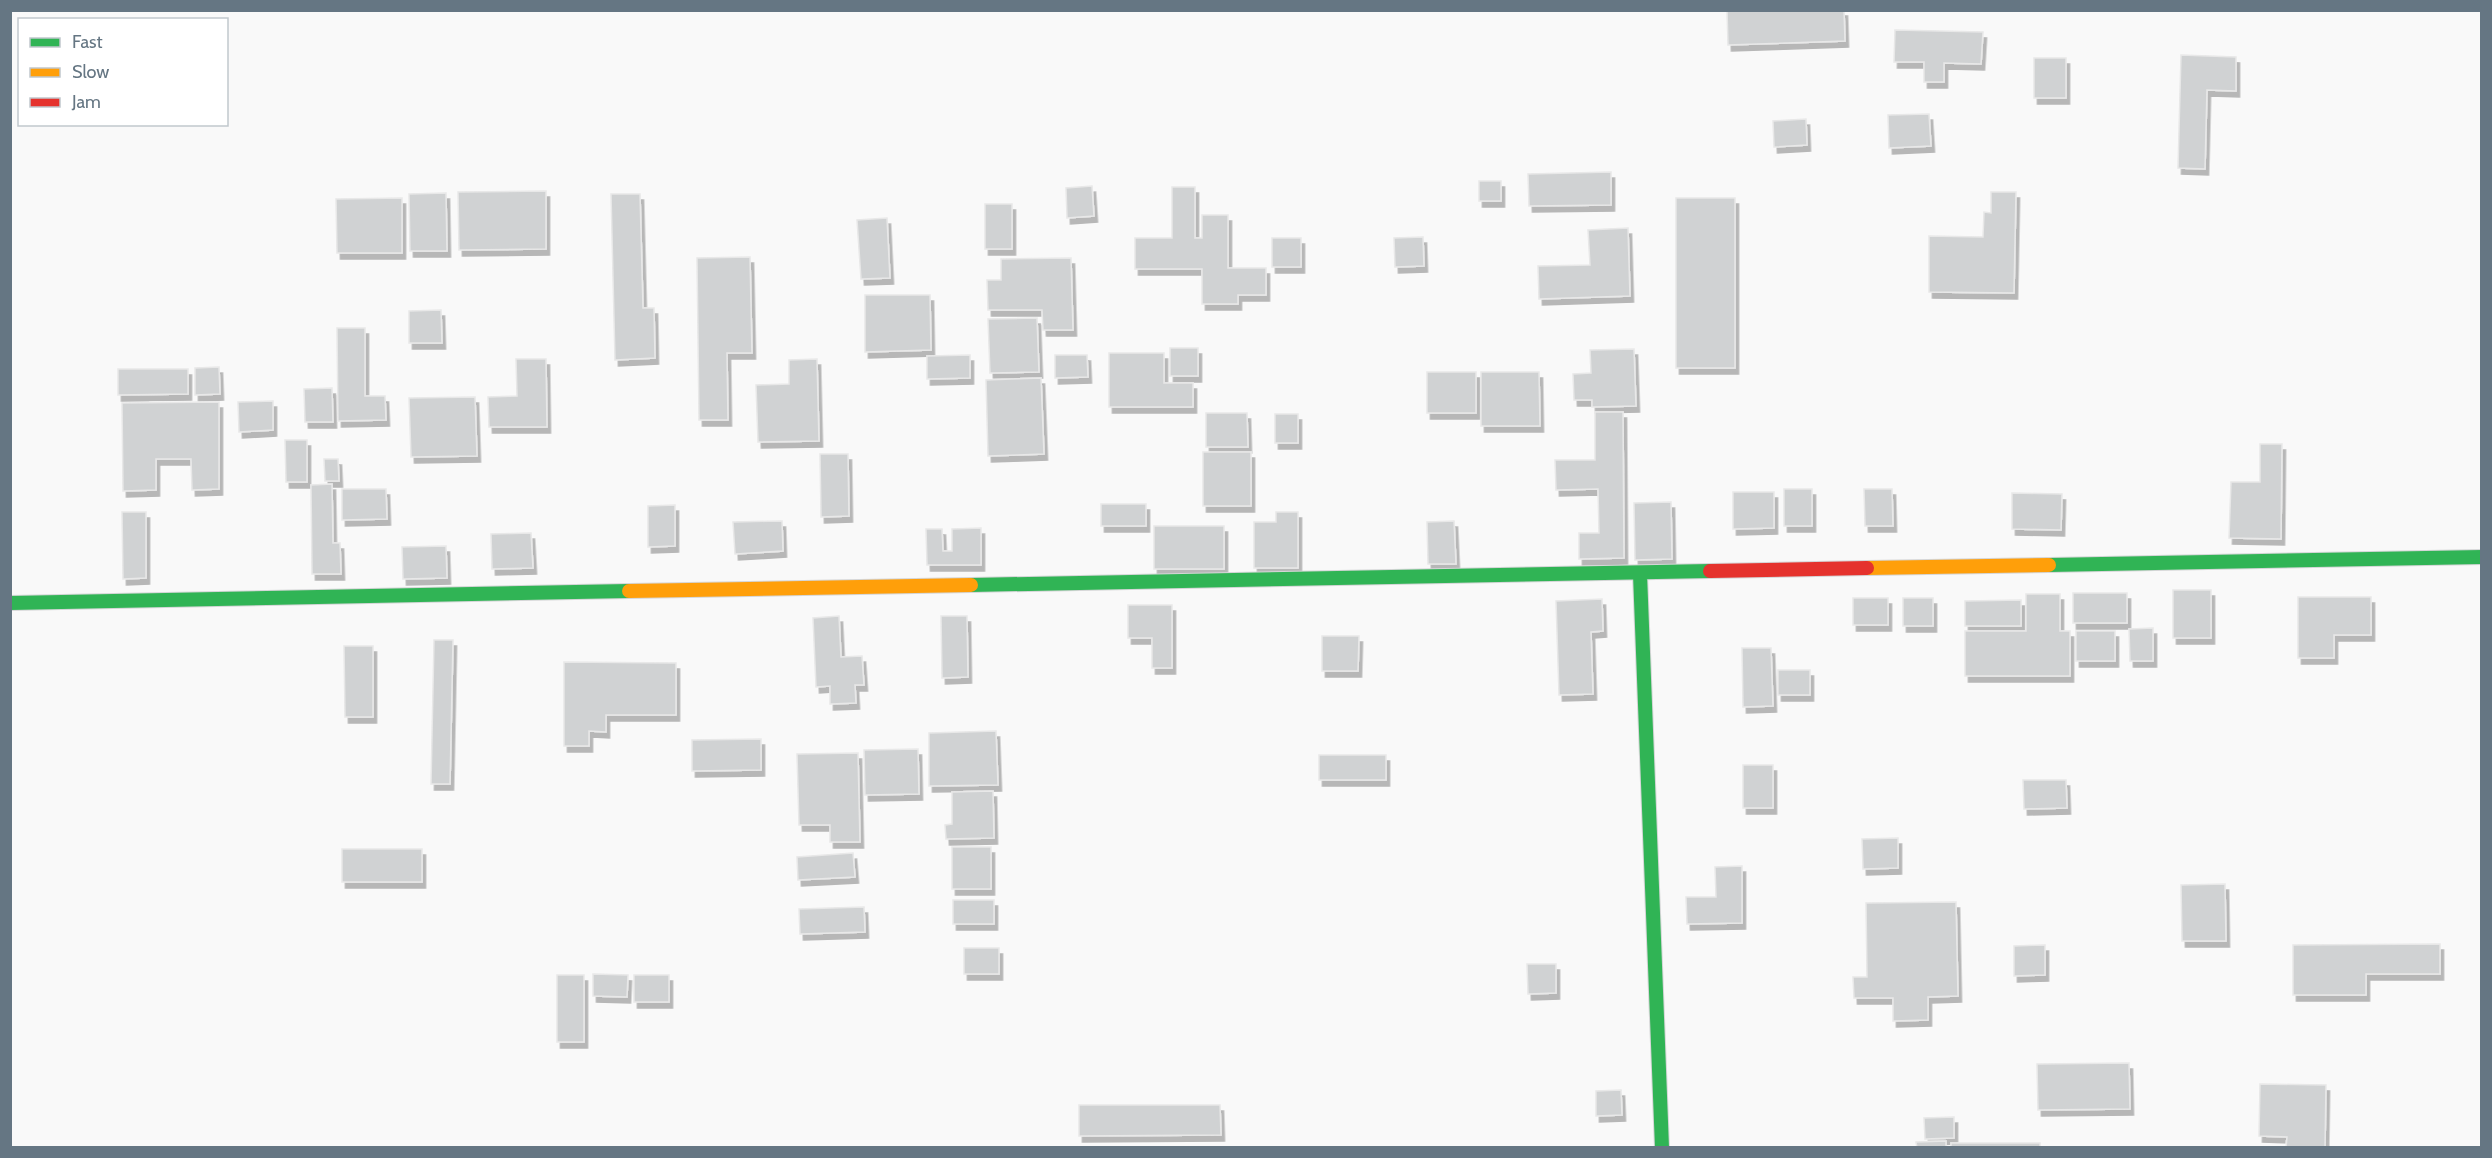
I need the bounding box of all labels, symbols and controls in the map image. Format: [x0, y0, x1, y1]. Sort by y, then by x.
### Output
legend [18, 18, 228, 126]
text: Fast [72, 31, 103, 53]
text: Slow [72, 61, 109, 83]
text: Jam [71, 91, 101, 113]

